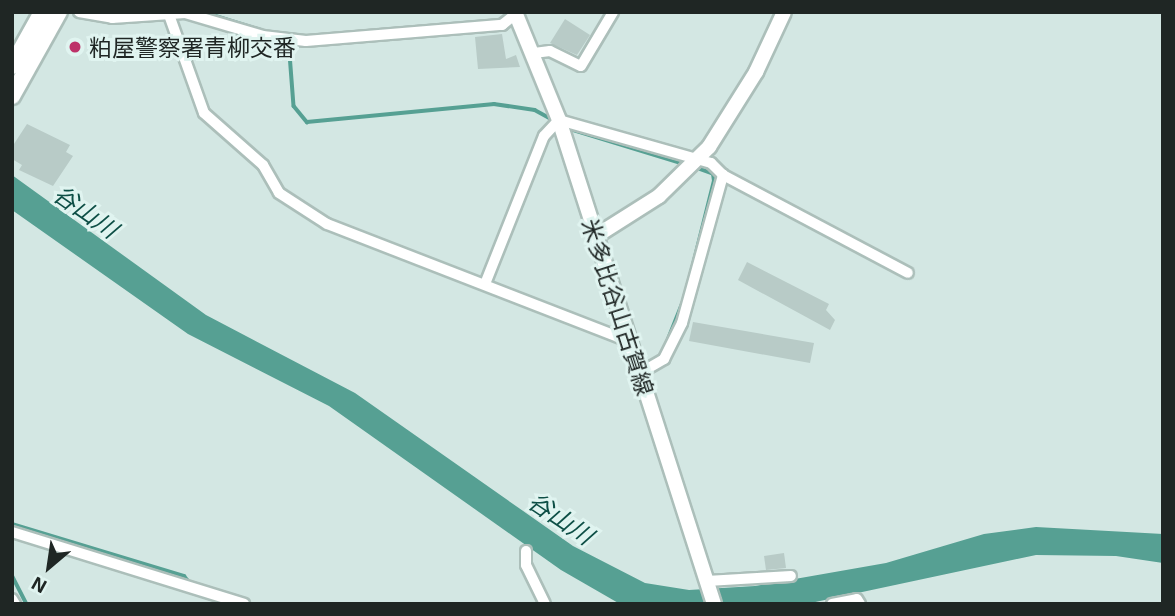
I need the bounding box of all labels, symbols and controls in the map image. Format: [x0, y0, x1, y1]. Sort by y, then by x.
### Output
place label: 粕屋警察署青柳交番 [89, 33, 296, 61]
marker: 粕屋警察署青柳交番 [67, 39, 83, 55]
water label: 谷山川 [48, 179, 124, 243]
street label: 米多比谷山古賀線 [576, 215, 660, 399]
water label: 谷山川 [523, 486, 599, 550]
north arrow [14, 532, 84, 602]
text: N [27, 572, 50, 599]

